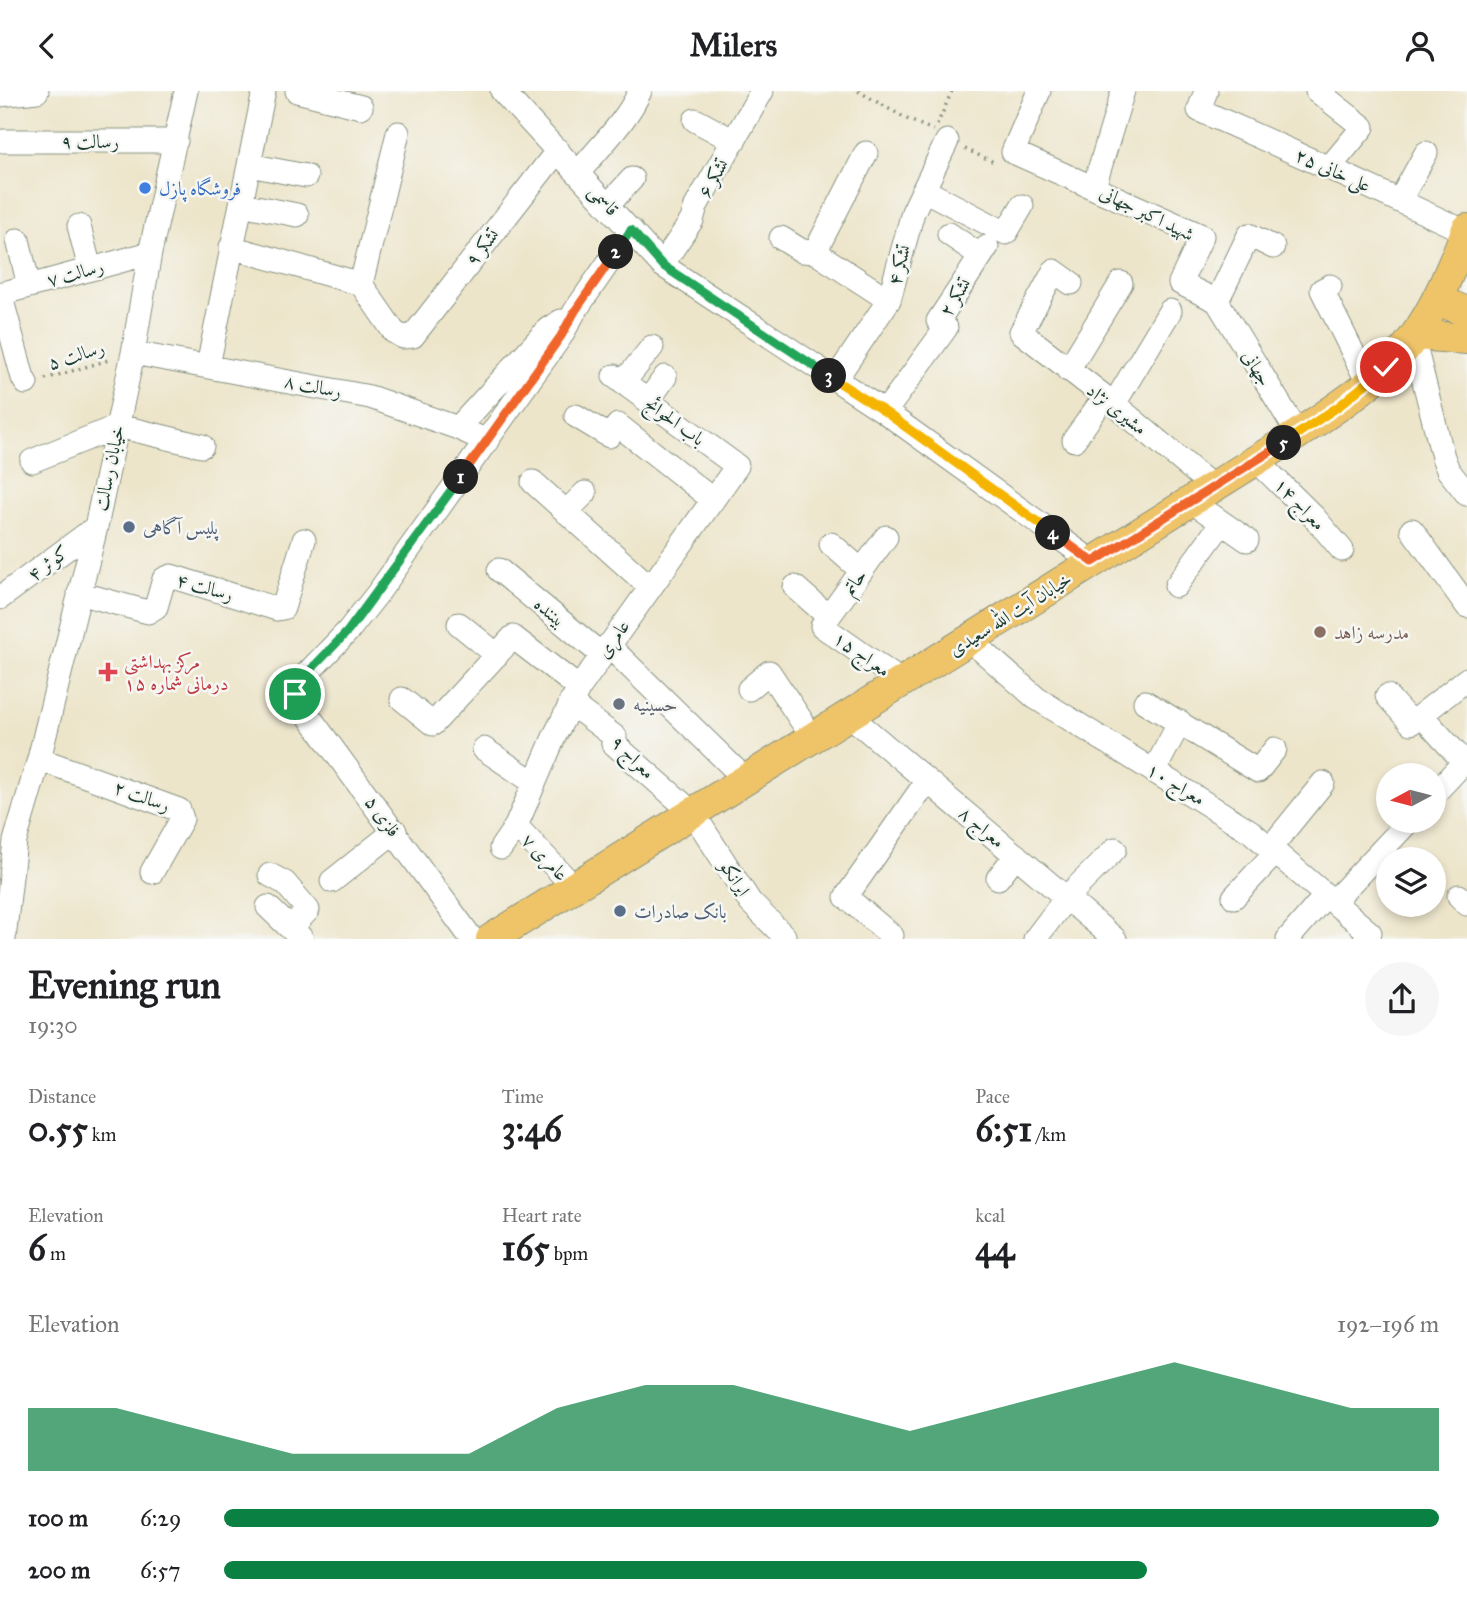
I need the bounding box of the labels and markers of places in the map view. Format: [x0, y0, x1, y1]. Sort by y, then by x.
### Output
place label: فروشگاه پازل [159, 176, 241, 202]
marker: فروشگاه پازل [137, 180, 153, 196]
pin: 2 [598, 235, 634, 269]
pin [1356, 337, 1416, 397]
pin: 3 [812, 359, 846, 393]
pin: 5 [1266, 425, 1302, 461]
pin: 1 [444, 459, 478, 495]
pin: 4 [1036, 515, 1070, 551]
place label: پلیس آگاهی [143, 516, 219, 541]
marker: پلیس آگاهی [121, 519, 137, 535]
place label: مدرسه زاهد [1334, 621, 1409, 644]
marker: مدرسه زاهد [1312, 624, 1328, 640]
place label: مرکز بهداشتی درمانی شماره ۱۵ [124, 650, 228, 695]
marker: مرکز بهداشتی درمانی شماره ۱۵ [98, 662, 118, 682]
pin [265, 664, 325, 724]
place label: حسینیه [633, 693, 677, 716]
marker: حسینیه [611, 696, 627, 712]
place label: بانک صادرات [634, 900, 727, 923]
marker: بانک صادرات [612, 903, 628, 919]

